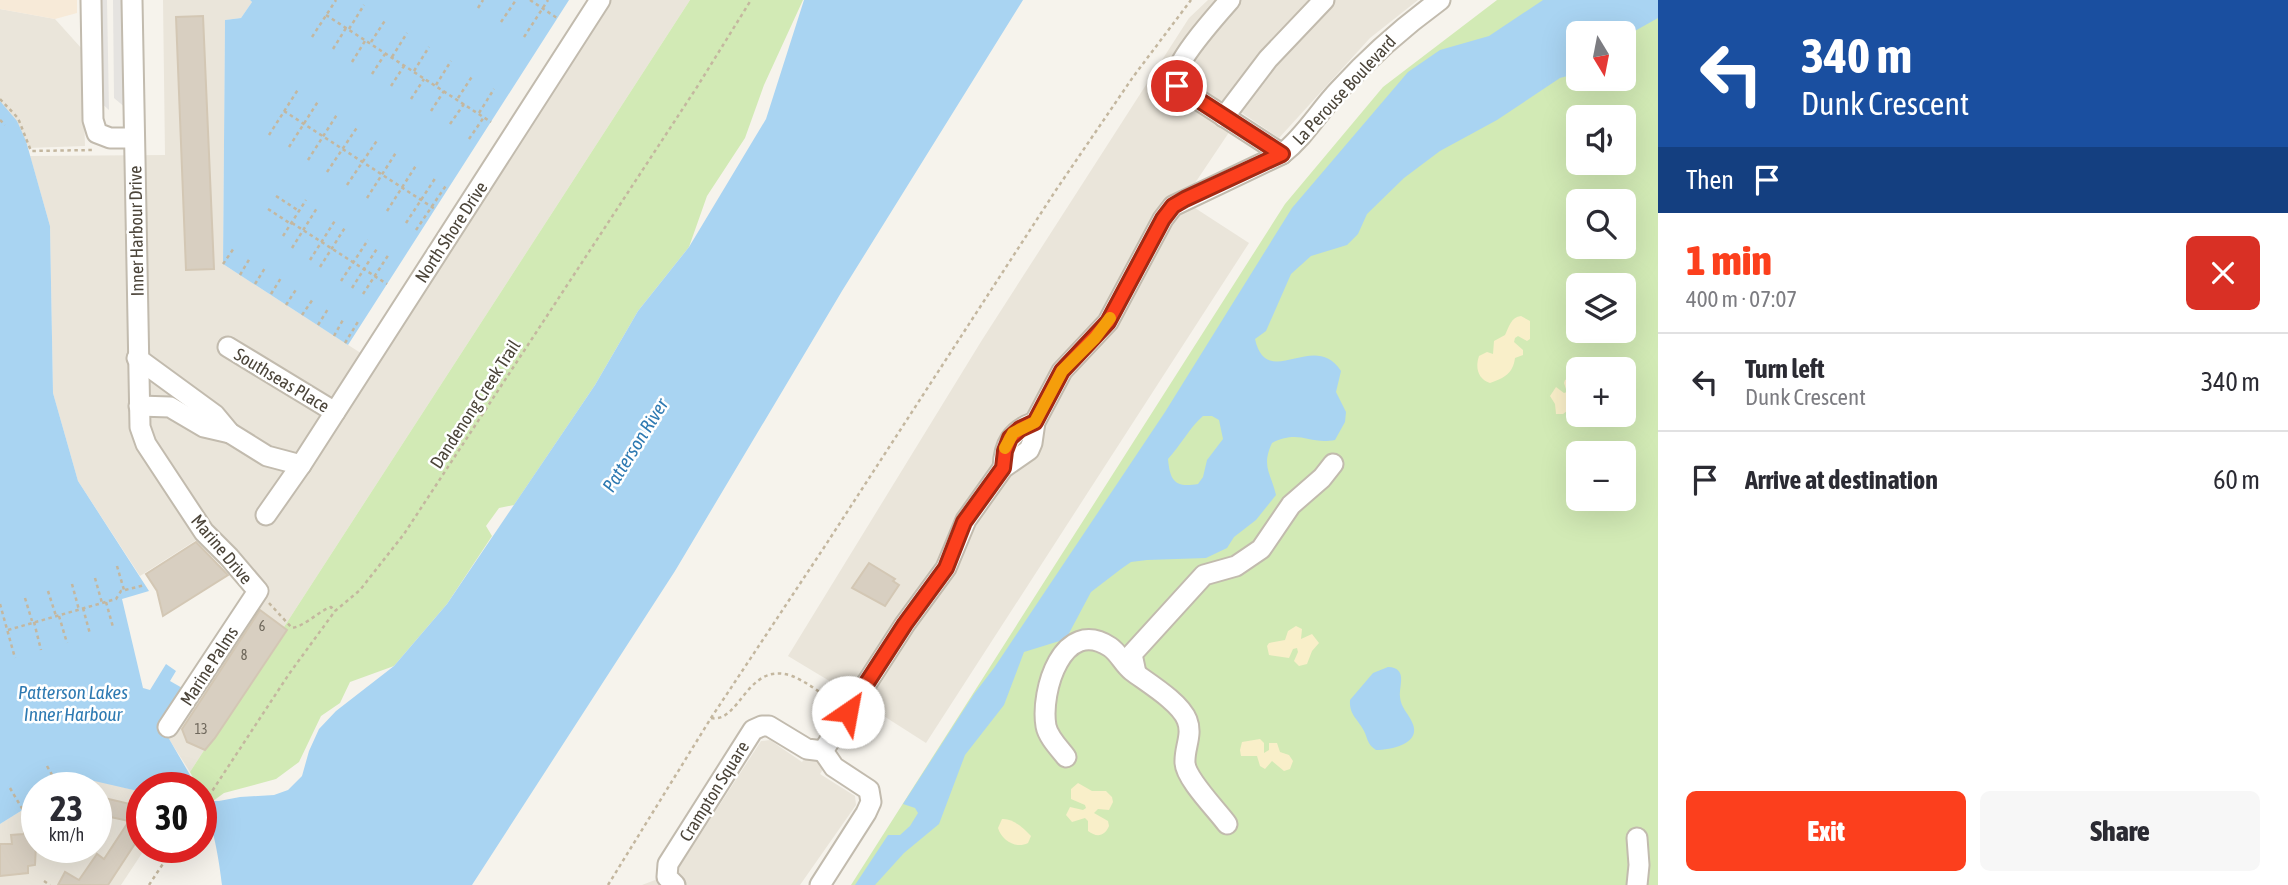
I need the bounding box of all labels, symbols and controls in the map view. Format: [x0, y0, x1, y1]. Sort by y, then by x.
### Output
north arrow [1566, 21, 1636, 91]
map controls [1566, 21, 1636, 511]
text: 340 m [1801, 27, 1912, 83]
icon: left [1686, 28, 1777, 119]
street label: La Perouse Boulevard [1288, 31, 1400, 149]
pin [1147, 56, 1207, 116]
icon: arrive [1158, 67, 1196, 105]
text: Dunk Crescent [1801, 85, 1969, 122]
button: sound [1566, 105, 1636, 175]
icon: arrive [1748, 161, 1786, 199]
text: Then [1686, 165, 1734, 195]
street label: Inner Harbour Drive [124, 166, 148, 296]
street label: North Shore Drive [411, 178, 491, 286]
button: search [1566, 189, 1636, 259]
text: 1 min [1686, 236, 1772, 284]
button: close [2186, 236, 2260, 310]
button: layers [1566, 273, 1636, 343]
text: 400 m · 07:07 [1686, 286, 1797, 312]
street label: Dandenong Creek Trail [426, 336, 525, 472]
street label: Southseas Place [231, 343, 333, 417]
text: Turn left [1745, 354, 1825, 384]
button: + [1566, 357, 1636, 427]
icon: left [1686, 363, 1724, 401]
text: 340 m [2201, 367, 2260, 397]
text: Dunk Crescent [1745, 384, 1866, 410]
water label: Patterson River [598, 393, 673, 496]
button: − [1566, 441, 1636, 511]
icon: arrive [1686, 461, 1724, 499]
text: Arrive at destination [1745, 465, 1938, 495]
text: 60 m [2213, 465, 2260, 495]
street label: Marine Drive [187, 510, 257, 588]
house number: 6 [259, 618, 266, 634]
street label: Marine Palms [176, 622, 242, 710]
house number: 8 [241, 647, 248, 663]
position arrow [811, 675, 885, 749]
water label: Patterson Lakes Inner Harbour [18, 681, 128, 725]
house number: 13 [194, 721, 208, 737]
street label: Crampton Square [675, 737, 753, 845]
speed limit sign: 30 [126, 772, 217, 863]
text: 23 [50, 788, 83, 828]
button: Exit [1686, 791, 1966, 871]
button: Share [1980, 791, 2260, 871]
text: km/h [49, 824, 84, 845]

